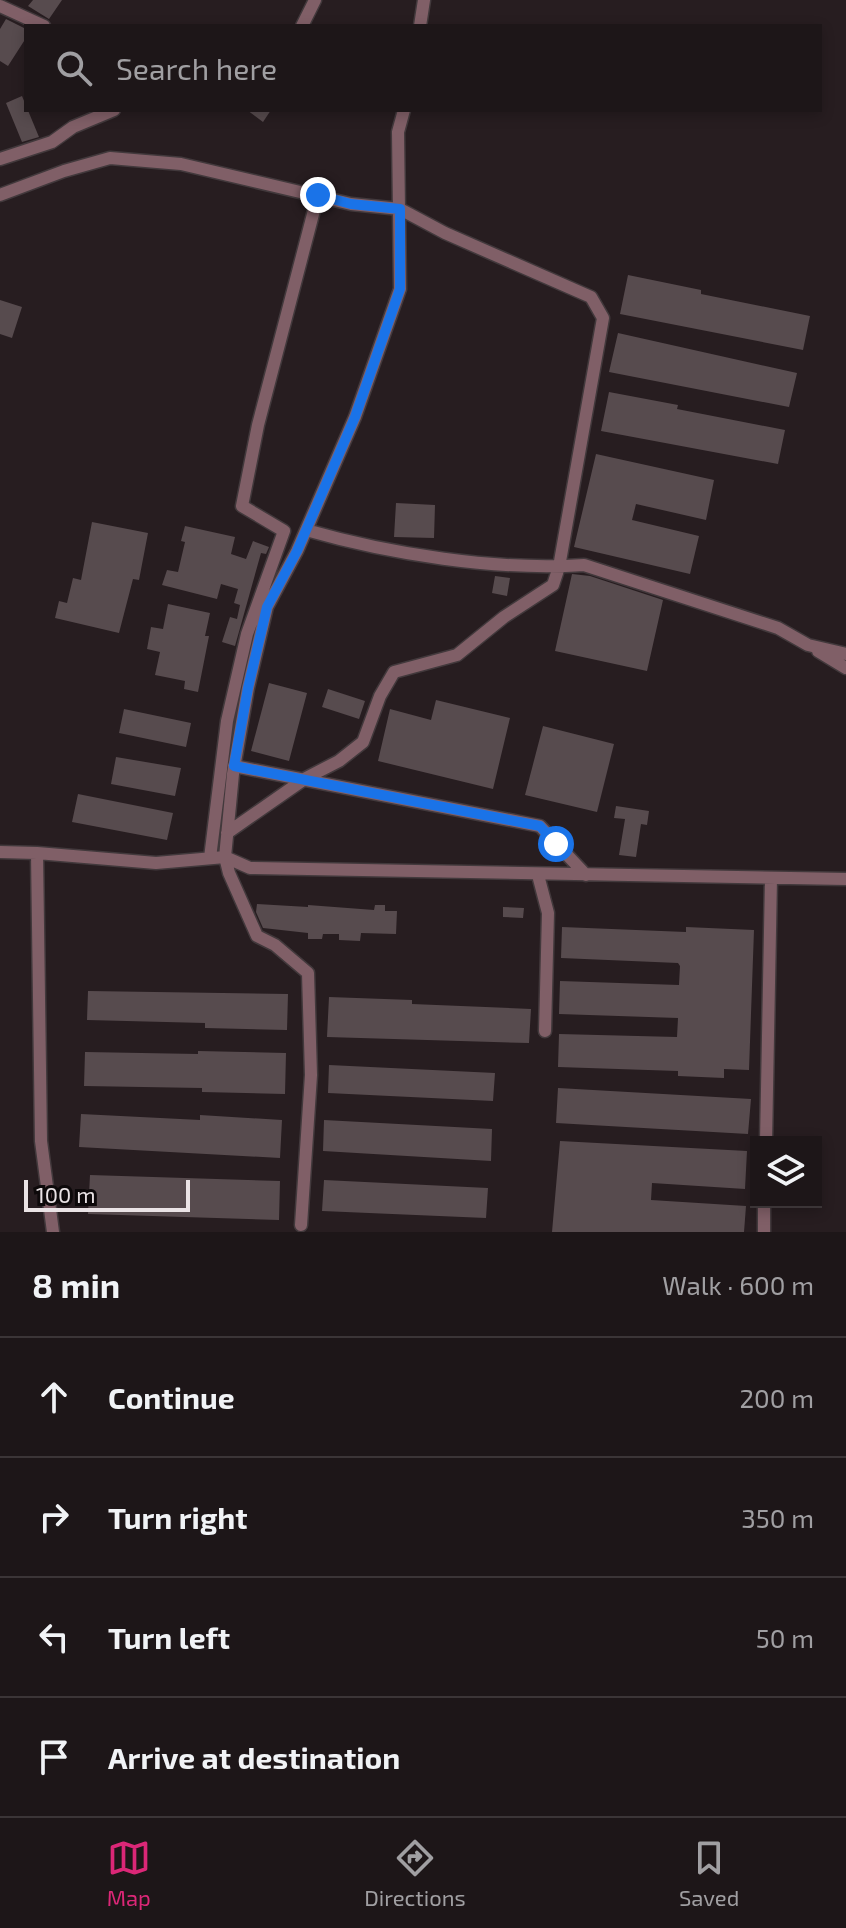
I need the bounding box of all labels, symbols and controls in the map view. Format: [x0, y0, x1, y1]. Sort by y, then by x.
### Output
search box [24, 24, 822, 112]
icon: search [52, 46, 96, 90]
text: Search here [116, 50, 277, 86]
route end [300, 177, 336, 213]
route start [538, 826, 574, 862]
map controls [750, 1136, 822, 1208]
button: layers [750, 1136, 822, 1208]
scale bar [24, 1176, 190, 1212]
text: 100 m [36, 1181, 95, 1207]
text: 8 min [32, 1264, 120, 1305]
text: Walk · 600 m [662, 1269, 814, 1300]
icon: ahead [32, 1375, 76, 1419]
text: Continue [108, 1379, 235, 1415]
text: 200 m [739, 1382, 814, 1413]
icon: right [32, 1495, 76, 1539]
text: Turn right [108, 1499, 248, 1535]
text: 350 m [741, 1502, 814, 1533]
icon: left [32, 1615, 76, 1659]
text: Turn left [108, 1619, 230, 1655]
text: 50 m [756, 1622, 814, 1653]
icon: arrive [32, 1735, 76, 1779]
text: Arrive at destination [108, 1739, 400, 1775]
tab: Map [107, 1836, 151, 1910]
tab: Directions [364, 1836, 466, 1910]
tab: Saved [679, 1836, 739, 1910]

